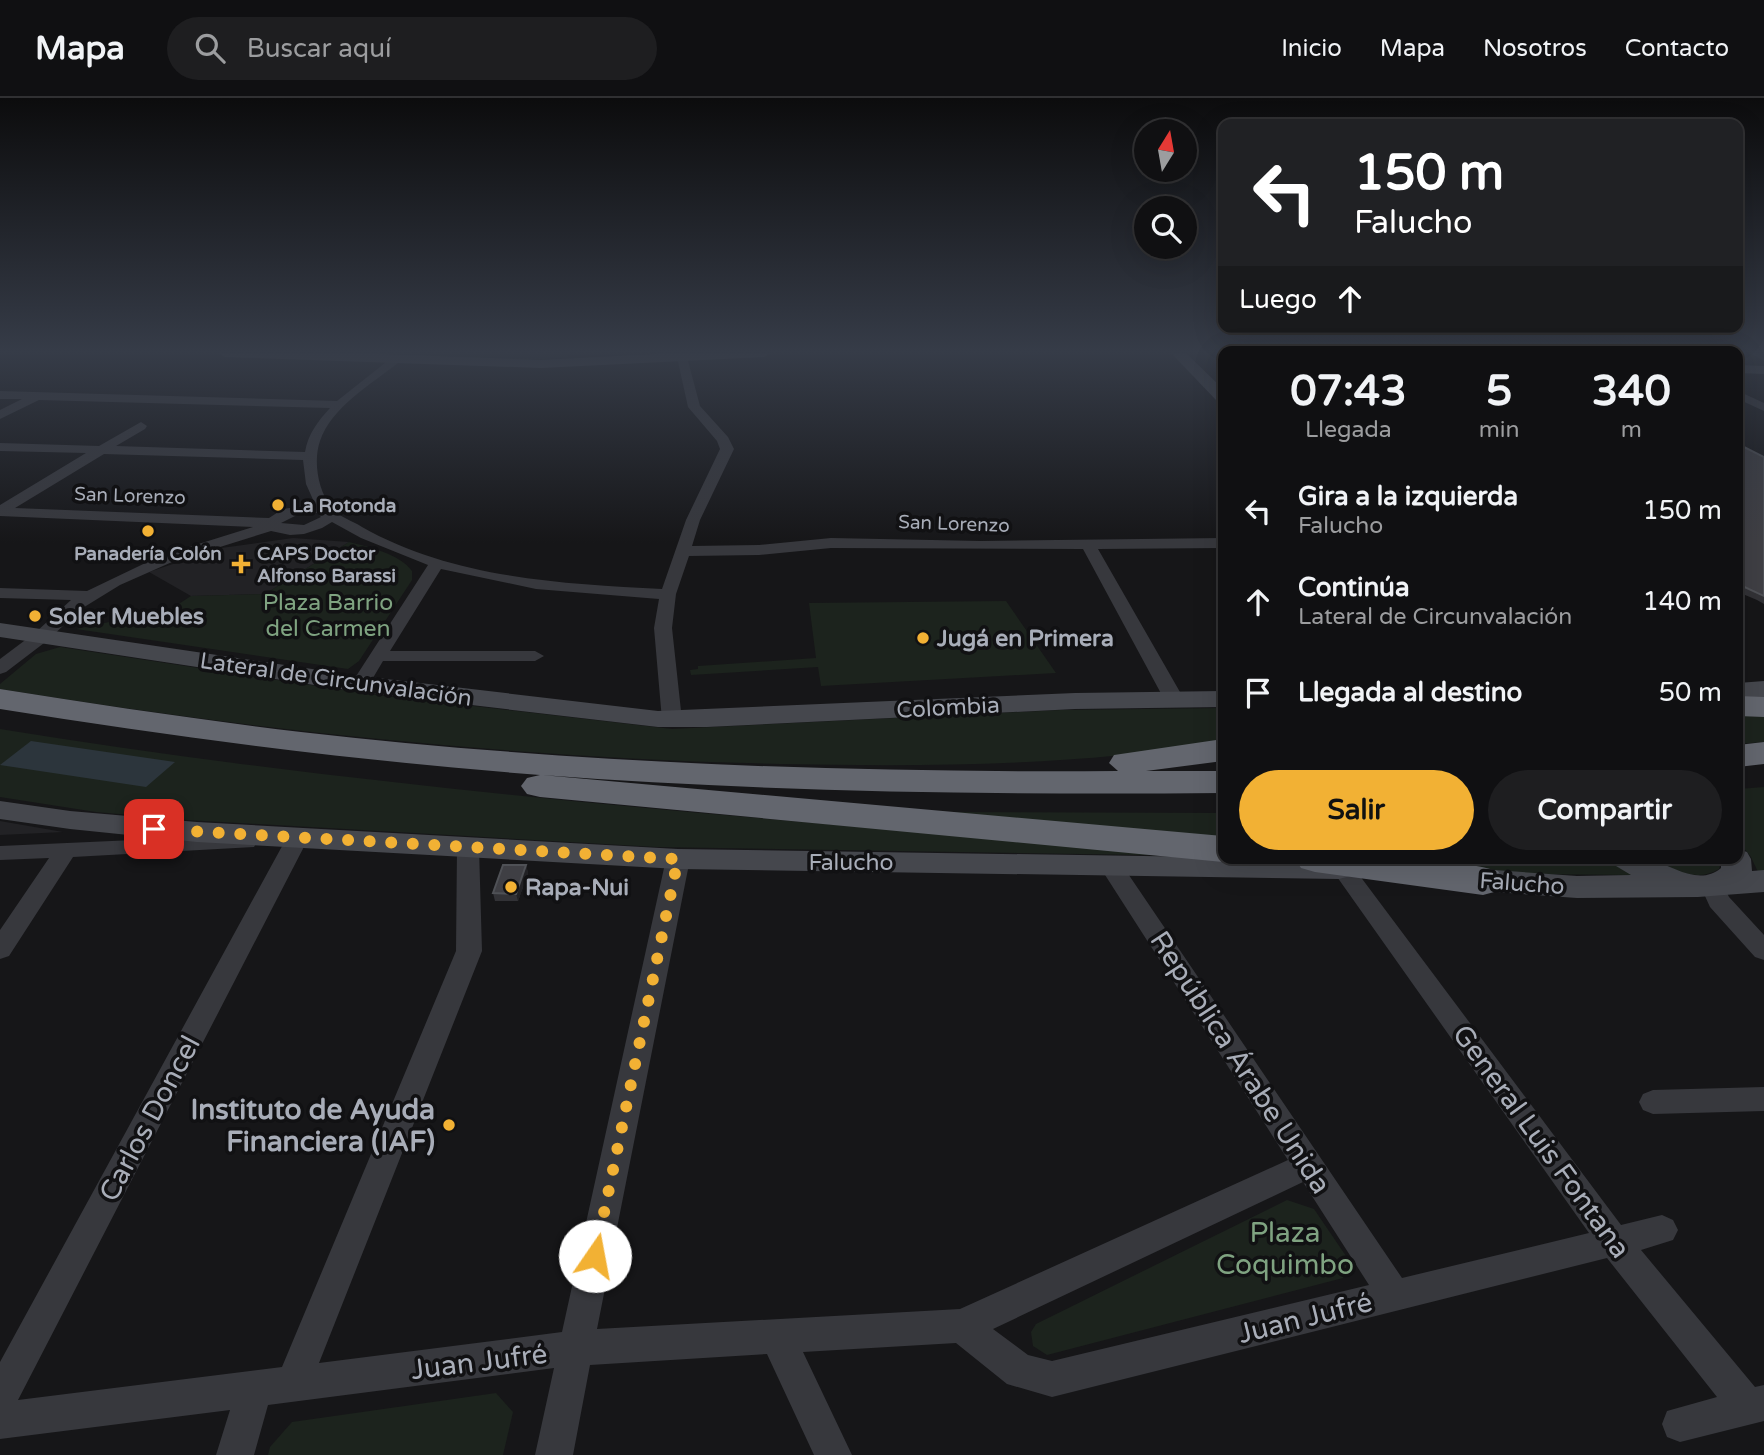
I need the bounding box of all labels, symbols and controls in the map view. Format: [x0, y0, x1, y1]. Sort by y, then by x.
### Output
search box [167, 17, 657, 80]
text: Mapa [35, 29, 125, 68]
icon: search [191, 29, 229, 67]
text: Buscar aquí [247, 33, 391, 64]
text: Inicio [1281, 34, 1342, 63]
text: Mapa [1380, 34, 1445, 63]
text: Nosotros [1483, 34, 1587, 63]
text: Contacto [1625, 34, 1729, 63]
north arrow [1134, 119, 1197, 182]
map controls [1134, 119, 1197, 259]
text: 150 m [1354, 144, 1504, 203]
icon: left [1239, 147, 1330, 238]
button: search [1134, 196, 1197, 259]
text: Falucho [1354, 204, 1472, 242]
icon: ahead [1331, 280, 1369, 318]
text: Luego [1239, 284, 1317, 315]
text: 07:43 [1290, 366, 1407, 417]
text: 5 [1486, 366, 1512, 417]
text: 340 [1592, 366, 1671, 417]
text: Llegada [1305, 416, 1392, 444]
text: min [1479, 416, 1520, 444]
text: m [1621, 416, 1642, 444]
text: Gira a la izquierda [1298, 481, 1518, 512]
street label: San Lorenzo [74, 483, 186, 509]
icon: left [1239, 492, 1277, 530]
place label: La Rotonda [292, 495, 396, 517]
text: 150 m [1642, 495, 1722, 526]
marker: La Rotonda [270, 497, 286, 513]
street label: San Lorenzo [898, 511, 1010, 537]
text: Falucho [1298, 512, 1383, 540]
marker: Panadería Colón [140, 523, 156, 539]
place label: Panadería Colón [74, 543, 222, 565]
place label: CAPS Doctor Alfonso Barassi [257, 543, 396, 587]
marker: CAPS Doctor Alfonso Barassi [231, 554, 251, 574]
text: Continúa [1298, 572, 1410, 603]
icon: ahead [1239, 583, 1277, 621]
text: 140 m [1642, 586, 1722, 617]
park label: Plaza Barrio del Carmen [263, 589, 393, 643]
place label: Soler Muebles [49, 603, 204, 631]
text: Lateral de Circunvalación [1298, 603, 1572, 631]
marker: Soler Muebles [27, 608, 43, 624]
place label: Jugá en Primera [936, 625, 1114, 653]
marker: Jugá en Primera [915, 630, 931, 646]
street label: Lateral de Circunvalación [198, 647, 474, 713]
icon: arrive [1239, 674, 1277, 712]
text: Llegada al destino [1298, 677, 1522, 708]
text: 50 m [1659, 677, 1722, 708]
street label: Colombia [896, 691, 1001, 725]
button: Salir [1239, 770, 1474, 850]
button: Compartir [1488, 770, 1722, 850]
pin [124, 799, 184, 859]
icon: arrive [135, 810, 173, 848]
street label: Falucho [808, 849, 894, 877]
street label: Falucho [1478, 867, 1565, 901]
place label: Rapa-Nui [525, 874, 629, 902]
marker: Rapa-Nui [503, 879, 519, 895]
street label: República Árabe Unida [1143, 925, 1338, 1200]
street label: General Luis Fontana [1445, 1018, 1637, 1265]
street label: Carlos Doncel [92, 1030, 208, 1207]
place label: Instituto de Ayuda Financiera (IAF) [191, 1093, 435, 1159]
marker: Instituto de Ayuda Financiera (IAF) [441, 1117, 457, 1133]
park label: Plaza Coquimbo [1216, 1216, 1354, 1282]
position arrow [558, 1219, 632, 1293]
street label: Juan Jufré [1235, 1285, 1376, 1351]
street label: Juan Jufré [409, 1337, 549, 1387]

